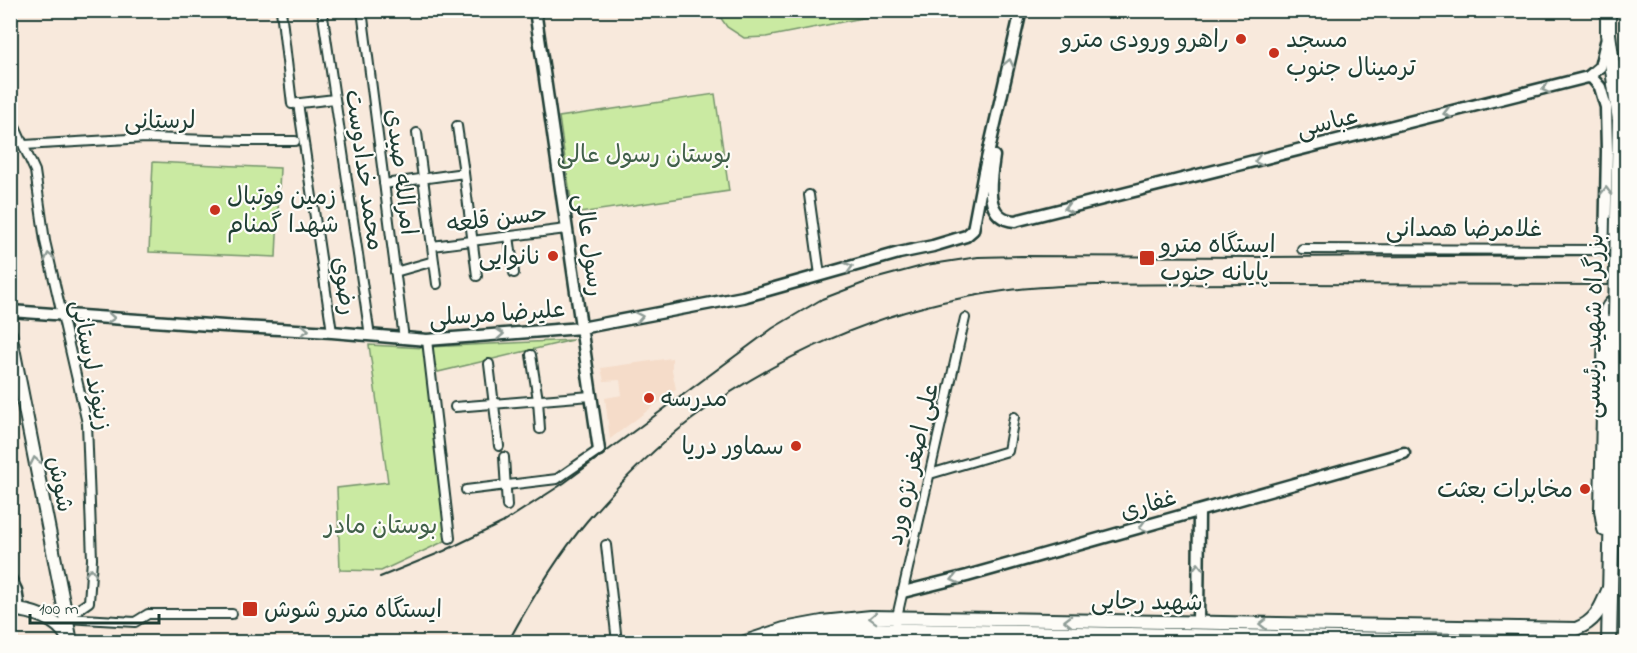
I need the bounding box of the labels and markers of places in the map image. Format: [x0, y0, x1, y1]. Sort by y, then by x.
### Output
place label: راهرو ورودی مترو [1059, 24, 1229, 59]
place label: مسجد ترمینال جنوب [1286, 24, 1417, 87]
marker: راهرو ورودی مترو [1234, 32, 1248, 46]
marker: مسجد ترمینال جنوب [1267, 46, 1281, 60]
place label: زمین فوتبال شهدا گمنام [227, 181, 339, 244]
marker: زمین فوتبال شهدا گمنام [208, 203, 222, 217]
place label: ایستگاه مترو پایانه جنوب [1158, 229, 1276, 292]
place label: نانوایی [479, 241, 541, 276]
marker: نانوایی [546, 249, 560, 263]
marker: ایستگاه مترو پایانه جنوب [1138, 249, 1156, 267]
place label: مدرسه [661, 383, 727, 418]
marker: مدرسه [642, 391, 656, 405]
place label: سماور دریا [682, 431, 784, 466]
marker: سماور دریا [789, 439, 803, 453]
place label: مخابرات بعثت [1437, 474, 1573, 509]
marker: مخابرات بعثت [1578, 482, 1592, 496]
place label: ایستگاه مترو شوش [264, 594, 442, 629]
marker: ایستگاه مترو شوش [241, 600, 259, 618]

